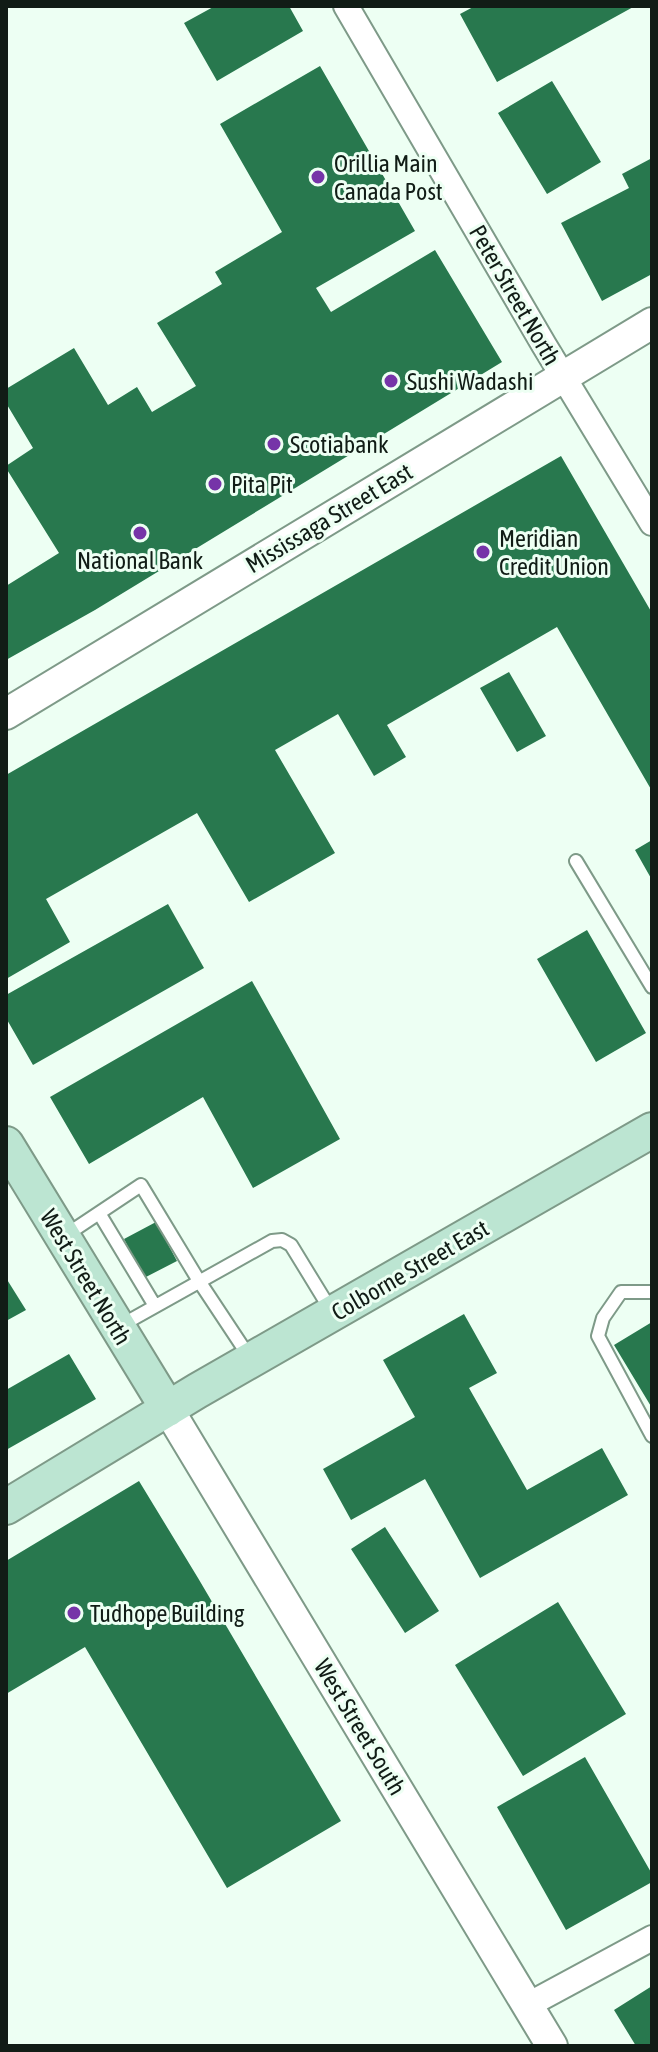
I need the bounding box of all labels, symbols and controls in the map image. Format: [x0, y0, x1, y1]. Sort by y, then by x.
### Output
place label: Orillia Main Canada Post [334, 150, 443, 205]
marker: Orillia Main Canada Post [309, 168, 327, 186]
street label: Peter Street North [464, 220, 566, 370]
place label: Sushi Wadashi [407, 368, 534, 395]
marker: Sushi Wadashi [382, 372, 400, 390]
place label: Scotiabank [290, 431, 389, 458]
marker: Scotiabank [265, 435, 283, 453]
street label: Mississaga Street East [241, 458, 417, 578]
place label: Pita Pit [231, 471, 293, 498]
marker: Pita Pit [206, 475, 224, 493]
marker: National Bank [131, 524, 149, 542]
place label: Meridian Credit Union [499, 525, 609, 580]
marker: Meridian Credit Union [474, 543, 492, 561]
place label: National Bank [77, 547, 204, 574]
street label: West Street North [35, 1204, 137, 1350]
street label: Colborne Street East [327, 1214, 493, 1326]
place label: Tudhope Building [90, 1600, 245, 1627]
marker: Tudhope Building [65, 1604, 83, 1622]
street label: West Street South [309, 1654, 411, 1800]

